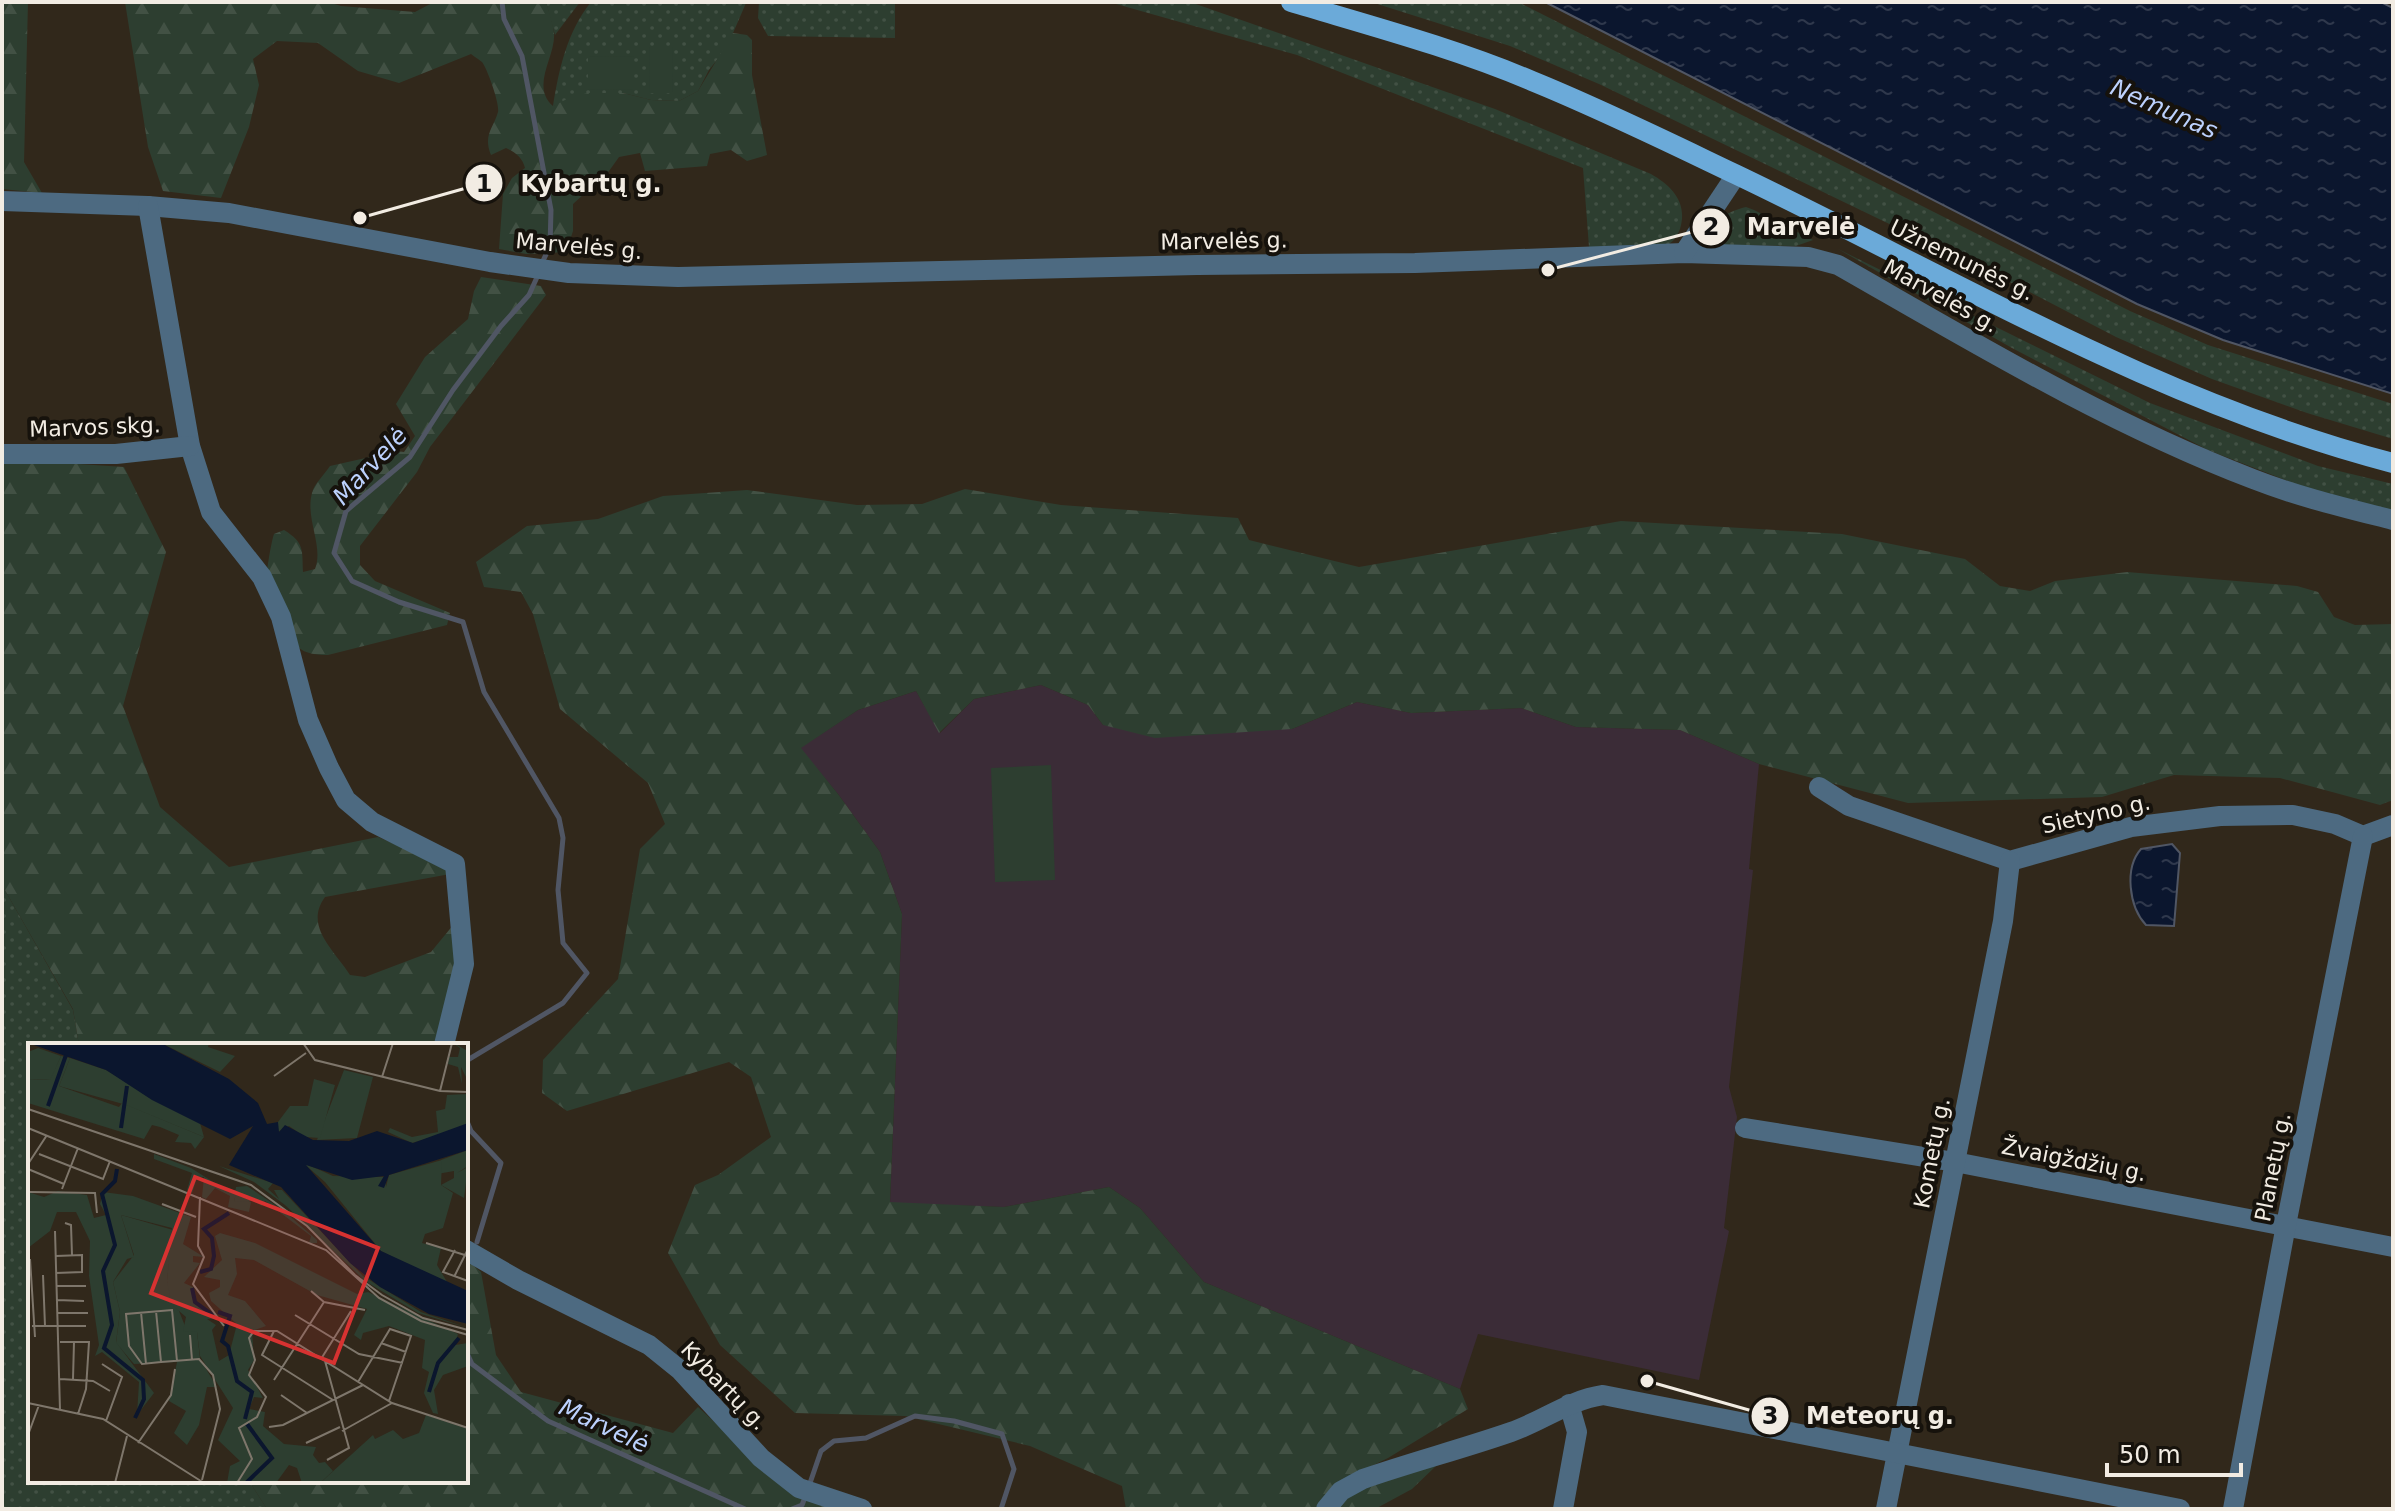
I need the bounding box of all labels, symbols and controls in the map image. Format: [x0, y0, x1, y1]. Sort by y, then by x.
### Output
water label: Nemunas [2106, 73, 2222, 145]
callout: Kybartų g. [464, 159, 677, 207]
text: 1 [476, 170, 492, 198]
text: Kybartų g. [520, 170, 662, 198]
callout: Marvelė [1691, 203, 1871, 251]
text: 2 [1703, 213, 1719, 241]
text: Marvelė [1747, 213, 1855, 241]
street label: Užnemunės g. [1886, 214, 2038, 306]
street label: Marvelės g. [1160, 227, 1288, 255]
street label: Marvelės g. [515, 228, 643, 264]
street label: Marvelės g. [1879, 254, 2003, 338]
street label: Marvos skg. [29, 412, 161, 442]
water label: Marvelė [327, 421, 413, 511]
street label: Sietyno g. [2039, 789, 2153, 839]
inset map [28, 1043, 468, 1483]
street label: Kometų g. [1909, 1096, 1955, 1210]
street label: Planetų g. [2250, 1110, 2296, 1224]
street label: Žvaigždžių g. [2000, 1134, 2148, 1186]
street label: Kybartų g. [676, 1337, 772, 1435]
callout: Meteorų g. [1750, 1392, 1970, 1440]
water label: Marvelė [555, 1393, 653, 1459]
text: 3 [1762, 1402, 1778, 1430]
text: Meteorų g. [1806, 1402, 1954, 1430]
scale bar [2107, 1427, 2241, 1477]
text: 50 m [2119, 1441, 2181, 1469]

